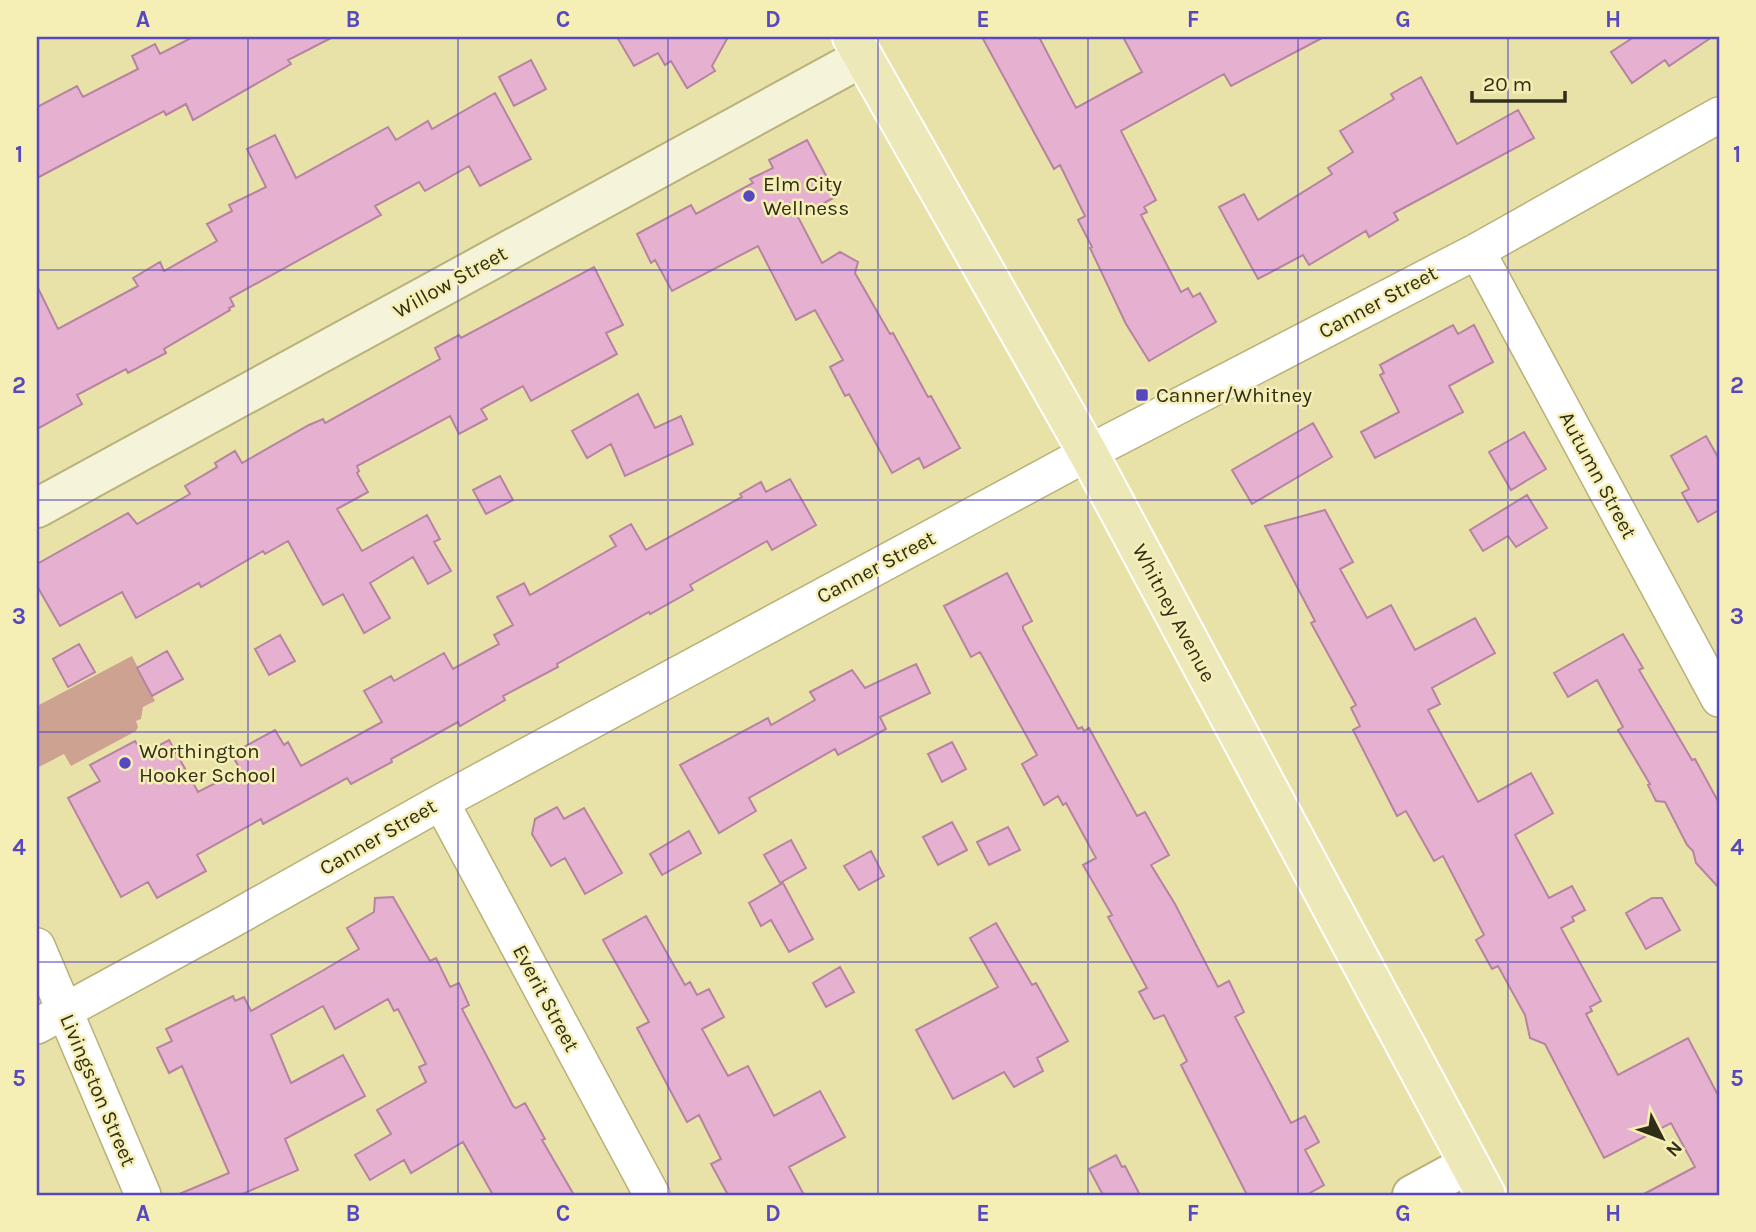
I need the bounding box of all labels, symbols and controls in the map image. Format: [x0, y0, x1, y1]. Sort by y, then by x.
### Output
text: A [136, 6, 150, 33]
text: B [346, 6, 360, 33]
text: C [556, 6, 570, 33]
text: D [765, 6, 781, 33]
text: E [976, 6, 990, 33]
text: F [1187, 6, 1199, 33]
text: G [1395, 6, 1411, 33]
text: H [1605, 6, 1621, 33]
scale bar [1472, 60, 1565, 104]
text: 20 m [1483, 72, 1532, 96]
text: 1 [15, 141, 23, 168]
text: 1 [1733, 141, 1741, 168]
place label: Elm City Wellness [763, 172, 849, 220]
marker: Elm City Wellness [741, 188, 757, 204]
street label: Willow Street [389, 241, 511, 323]
street label: Canner Street [1315, 261, 1441, 343]
text: 2 [12, 372, 26, 399]
text: 2 [1730, 372, 1744, 399]
place label: Canner/Whitney [1156, 383, 1312, 407]
marker: Canner/Whitney [1134, 387, 1150, 403]
street label: Autumn Street [1554, 407, 1642, 543]
street label: Canner Street [813, 526, 939, 608]
street label: Whitney Avenue [1128, 540, 1220, 686]
text: 3 [12, 603, 26, 630]
text: 3 [1730, 603, 1744, 630]
place label: Worthington Hooker School [139, 739, 276, 787]
marker: Worthington Hooker School [117, 755, 133, 771]
street label: Canner Street [315, 794, 441, 880]
text: 4 [12, 834, 26, 861]
text: 4 [1730, 834, 1744, 861]
street label: Everit Street [508, 940, 584, 1056]
street label: Livingston Street [55, 1010, 141, 1170]
text: 5 [12, 1065, 26, 1092]
text: 5 [1730, 1065, 1744, 1092]
north arrow [1626, 1102, 1696, 1172]
text: N [1661, 1136, 1687, 1161]
text: A [136, 1200, 150, 1227]
text: B [346, 1200, 360, 1227]
text: C [556, 1200, 570, 1227]
text: D [765, 1200, 781, 1227]
text: E [976, 1200, 990, 1227]
text: F [1187, 1200, 1199, 1227]
text: G [1395, 1200, 1411, 1227]
text: H [1605, 1200, 1621, 1227]

